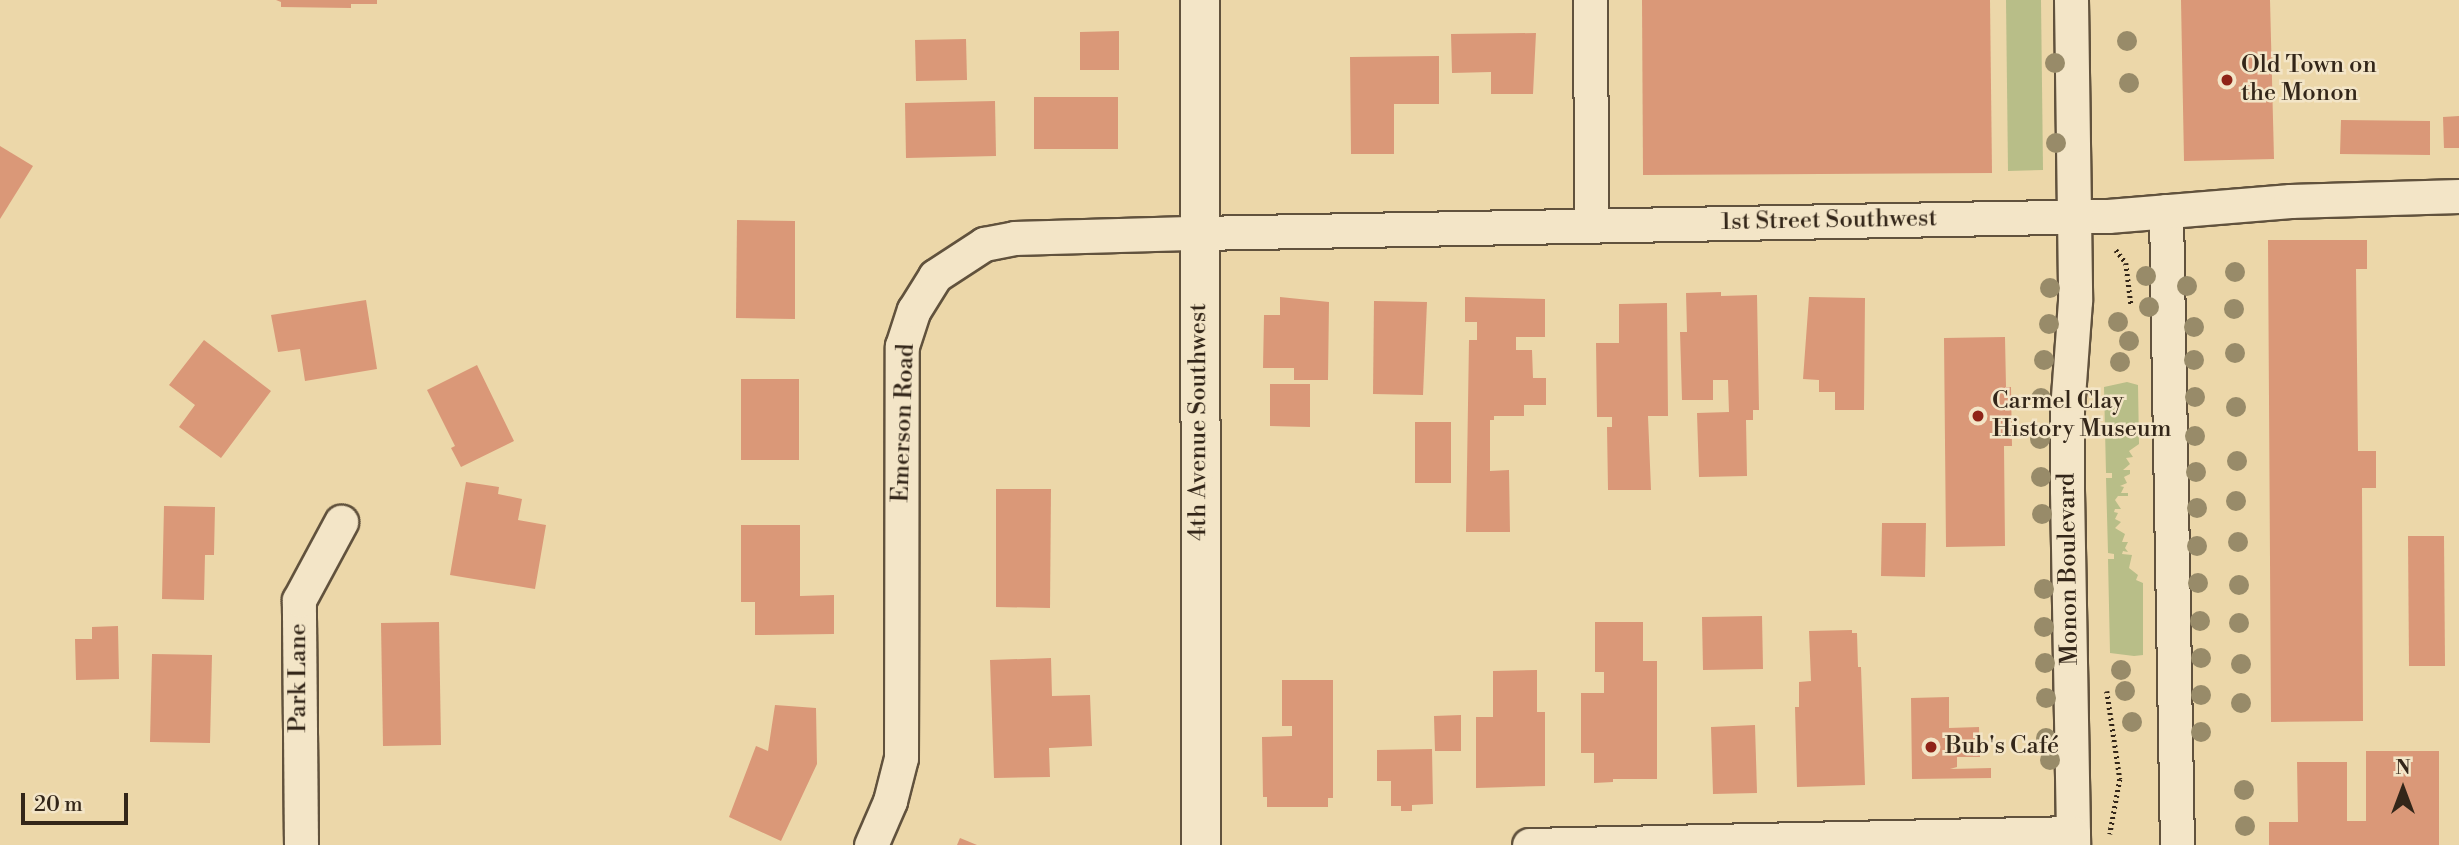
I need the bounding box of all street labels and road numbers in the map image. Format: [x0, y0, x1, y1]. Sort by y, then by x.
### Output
street label: 1st Street Southwest [1721, 205, 1937, 237]
street label: 4th Avenue Southwest [1185, 303, 1213, 541]
street label: Emerson Road [887, 343, 921, 503]
street label: Monon Boulevard [2053, 472, 2085, 666]
street label: Park Lane [285, 623, 313, 733]

